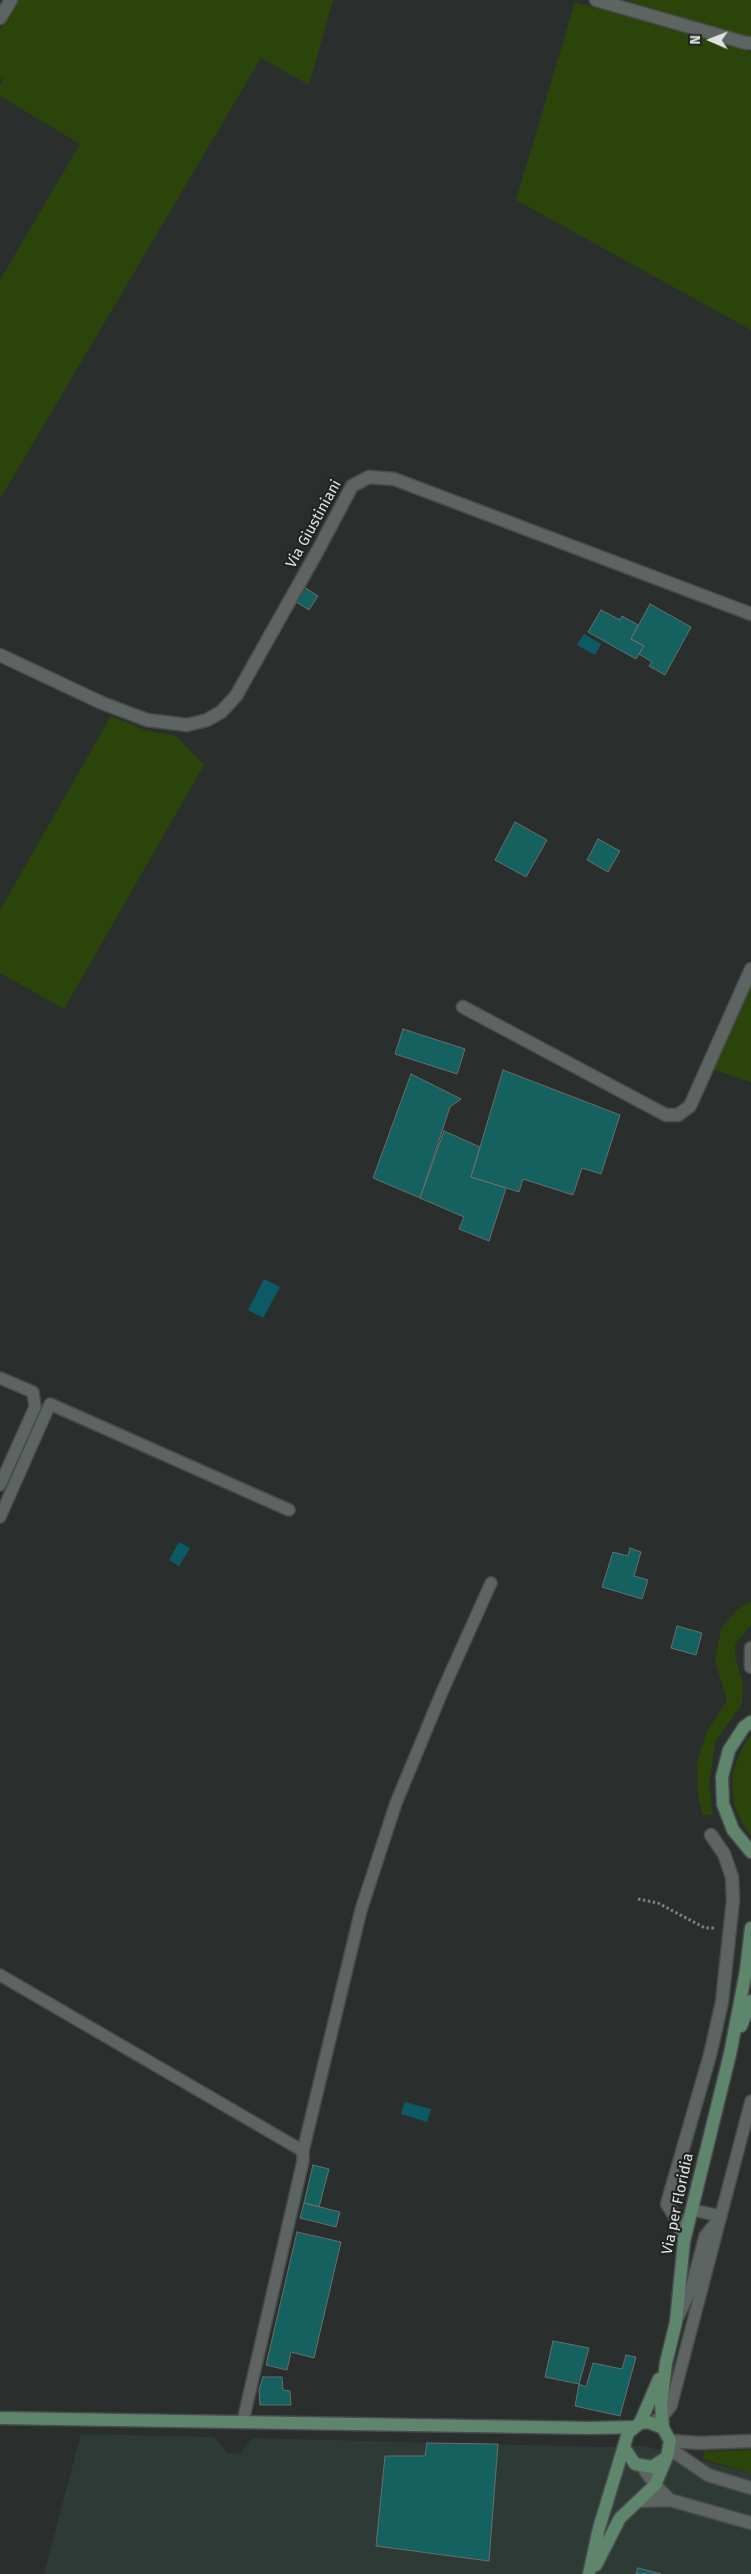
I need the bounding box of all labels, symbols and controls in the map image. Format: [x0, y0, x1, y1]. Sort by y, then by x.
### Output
north arrow [686, 15, 736, 65]
text: N [687, 35, 704, 45]
street label: Via Giustiniani [282, 477, 346, 571]
street label: Via per Floridia [658, 2152, 698, 2256]

